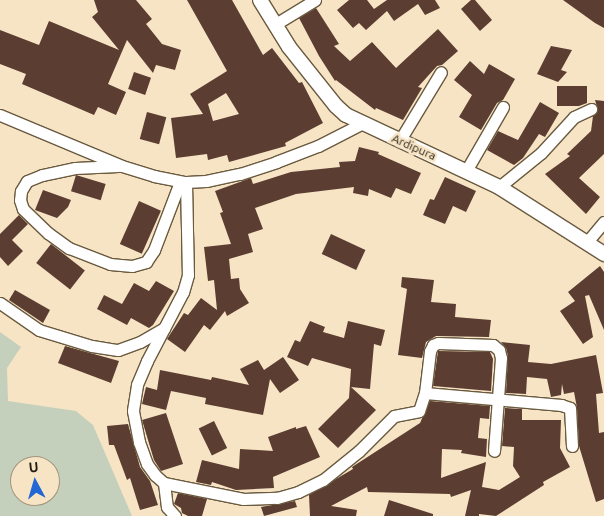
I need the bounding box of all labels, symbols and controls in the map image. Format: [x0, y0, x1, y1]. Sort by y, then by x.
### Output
street label: Ardipura [390, 131, 438, 163]
north arrow [10, 456, 60, 506]
text: U [28, 459, 39, 476]

